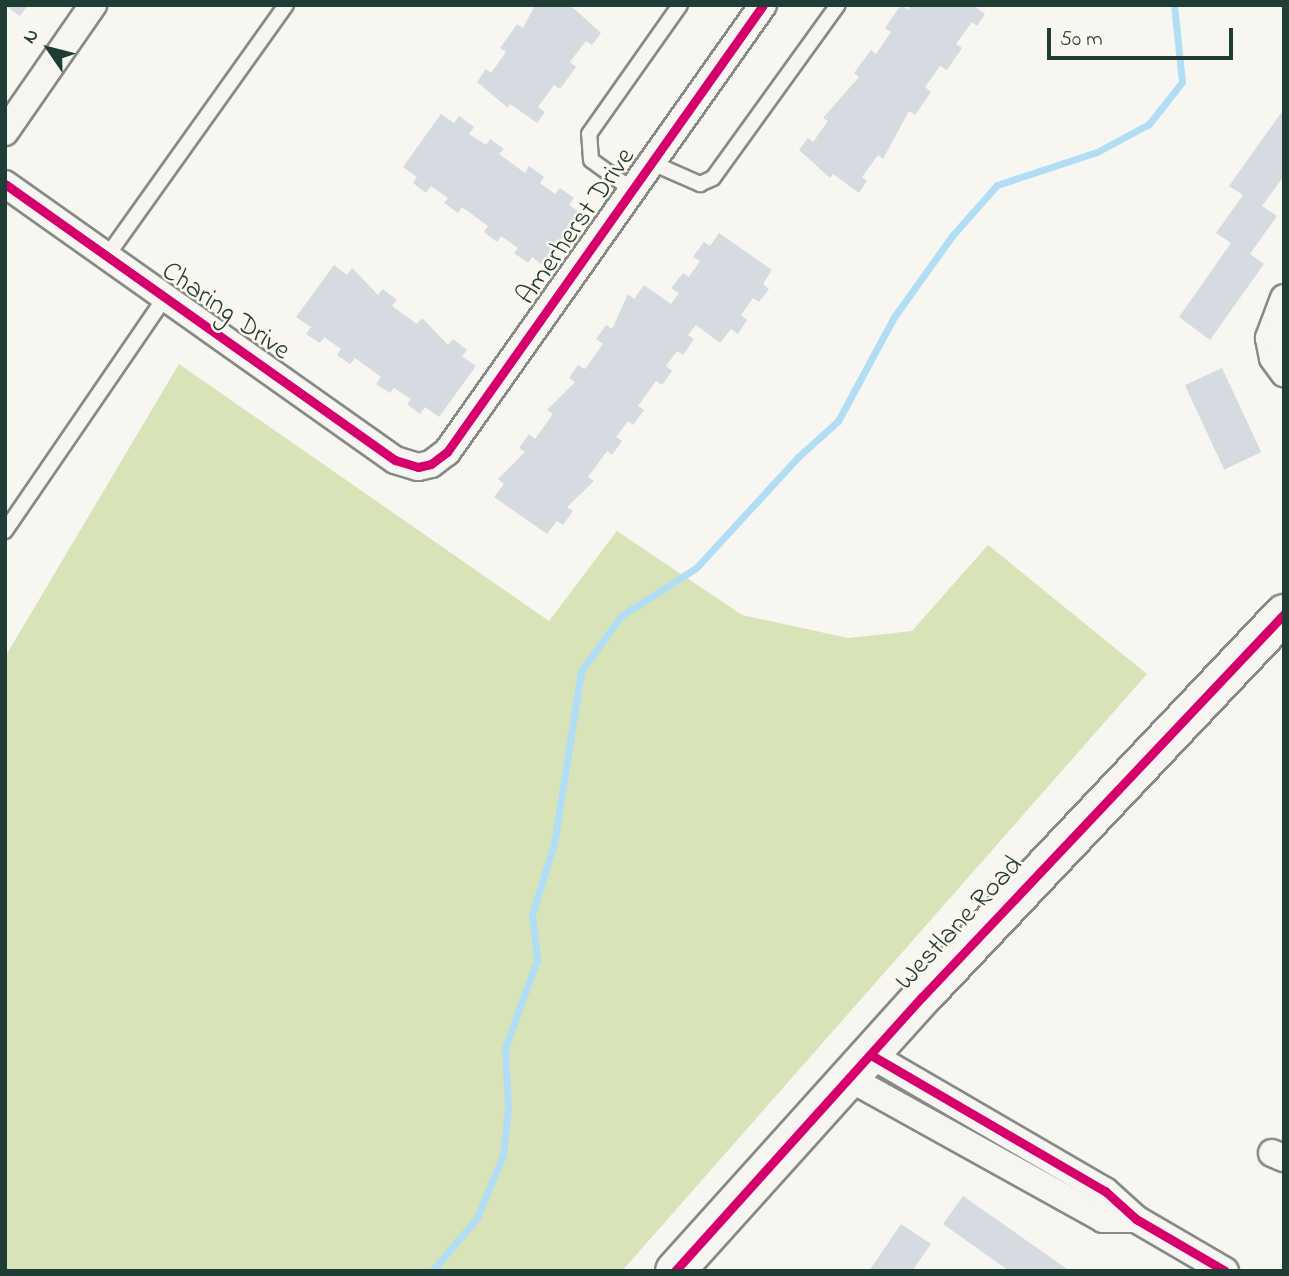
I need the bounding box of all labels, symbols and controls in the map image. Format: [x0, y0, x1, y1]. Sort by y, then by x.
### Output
north arrow [14, 14, 84, 84]
scale bar [1051, 14, 1236, 58]
text: N [17, 24, 46, 50]
text: 50 m [1060, 25, 1103, 55]
street label: Amerherst Drive [511, 142, 643, 312]
street label: Charing Drive [154, 255, 296, 369]
street label: Westlane Road [889, 850, 1031, 998]

